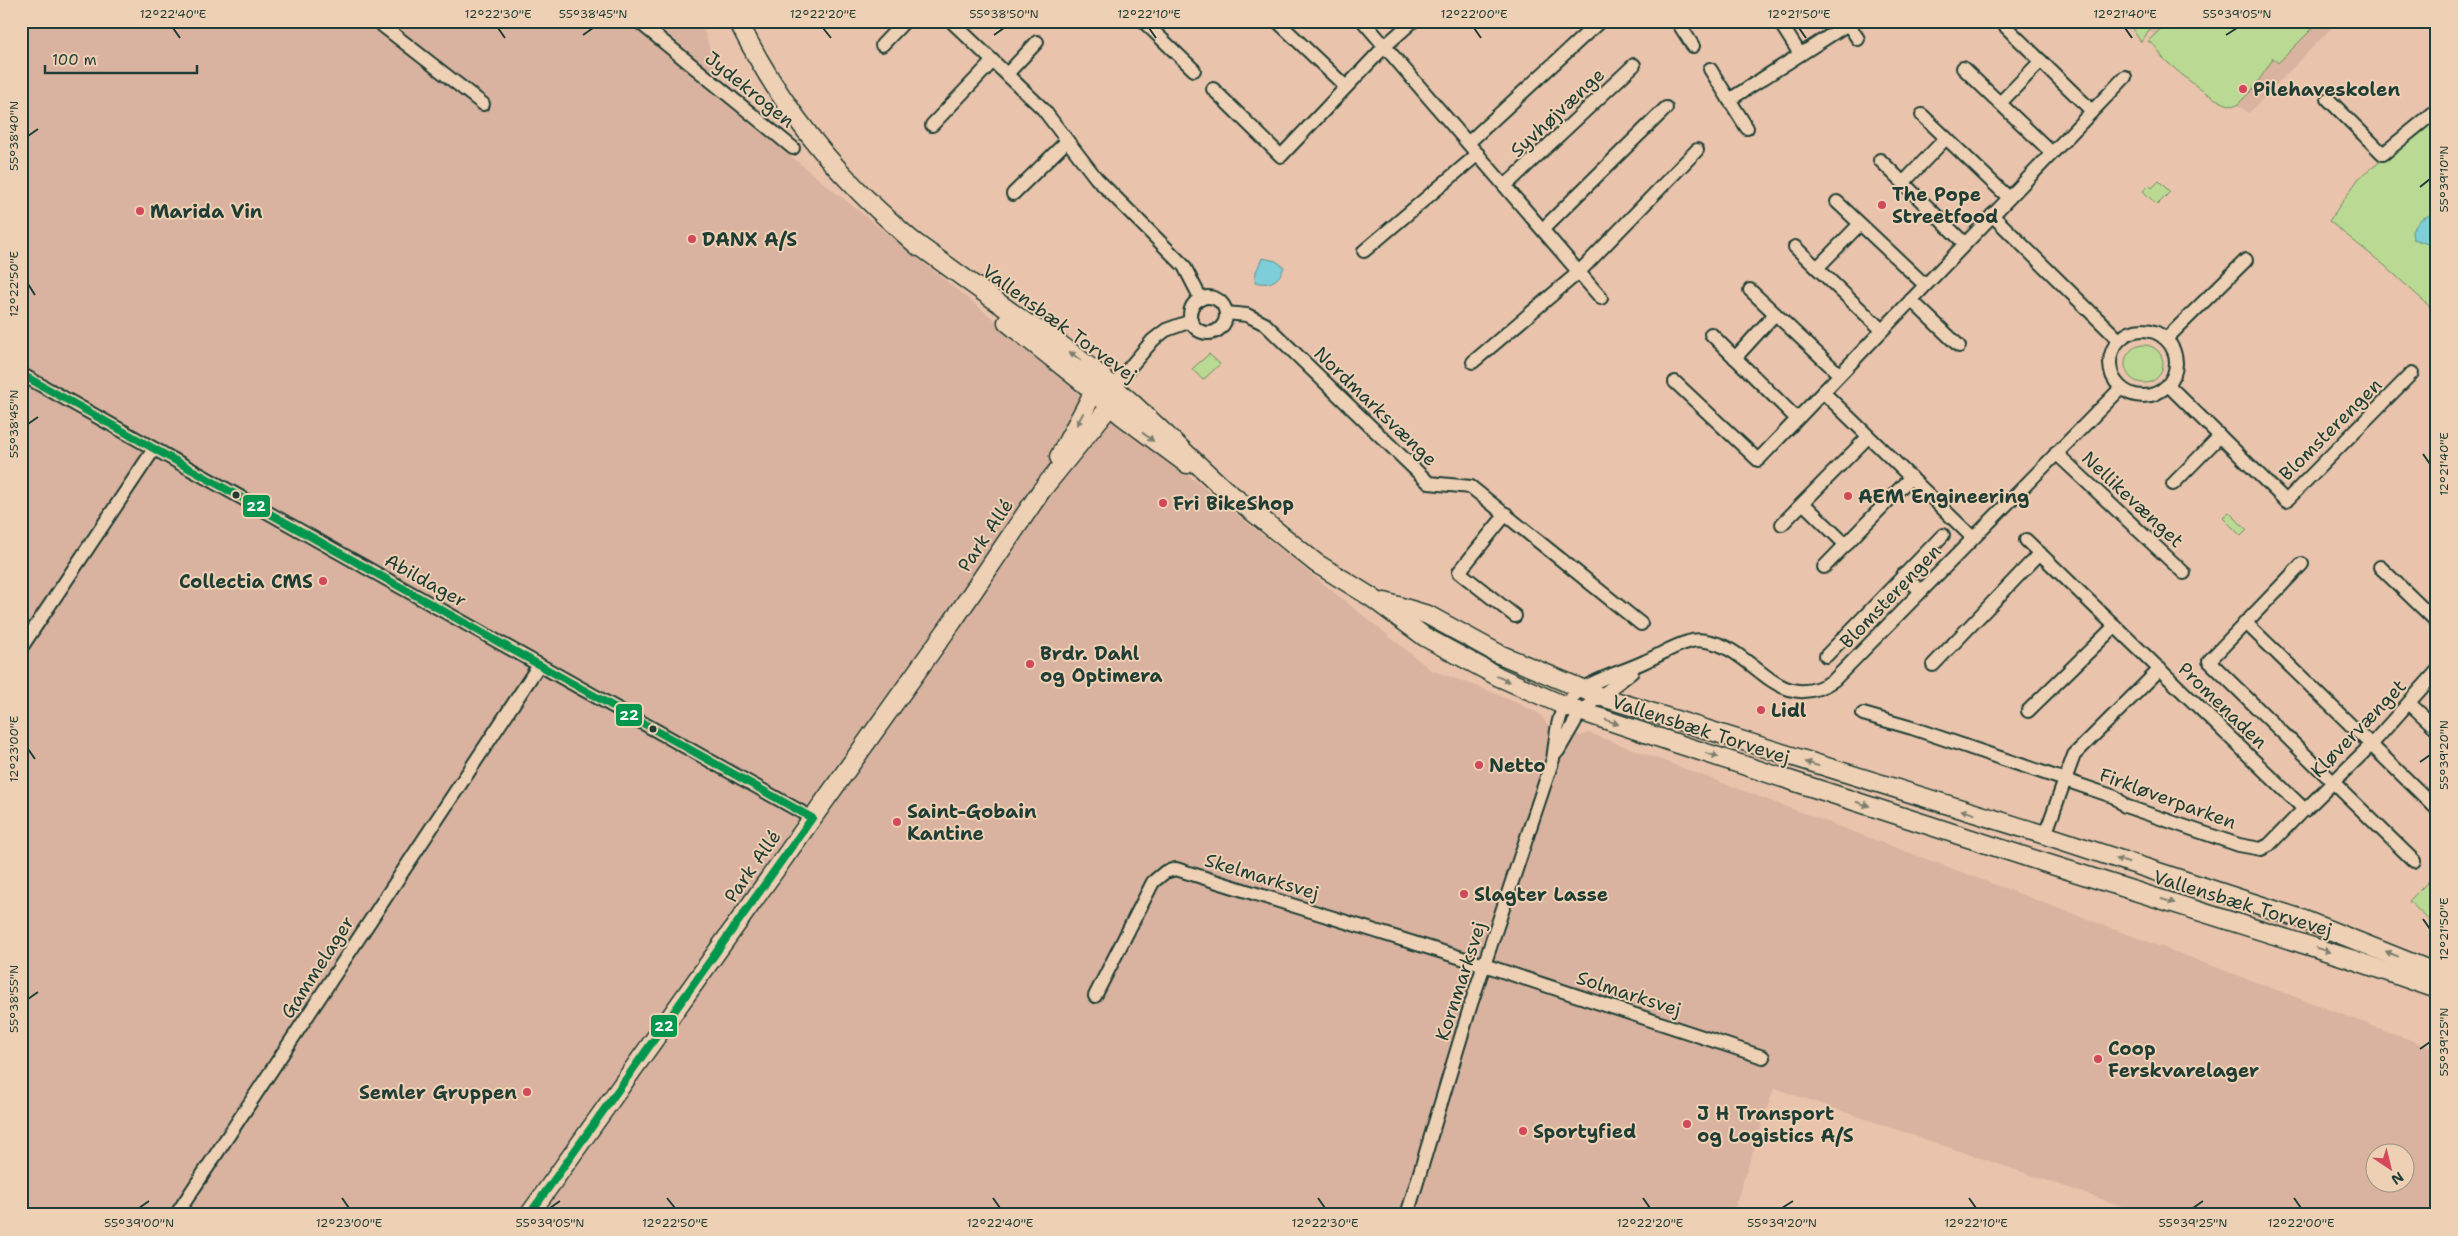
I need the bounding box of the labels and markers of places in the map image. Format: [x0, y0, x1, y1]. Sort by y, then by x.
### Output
place label: Pilehaveskolen [2253, 77, 2400, 102]
marker: Pilehaveskolen [2237, 83, 2249, 95]
place label: The Pope Streetfood [1892, 182, 1998, 229]
place label: Marida Vin [150, 199, 263, 224]
marker: The Pope Streetfood [1876, 199, 1888, 211]
marker: Marida Vin [134, 205, 146, 217]
place label: DANX A/S [702, 227, 797, 252]
marker: DANX A/S [686, 233, 698, 245]
place label: AEM Engineering [1858, 484, 2029, 509]
unlabelled marker [231, 490, 241, 500]
marker: AEM Engineering [1842, 490, 1854, 502]
place label: Fri BikeShop [1173, 491, 1294, 516]
marker: Fri BikeShop [1157, 497, 1169, 509]
place label: Collectia CMS [179, 569, 313, 594]
marker: Collectia CMS [317, 575, 329, 587]
place label: Brdr. Dahl og Optimera [1040, 641, 1163, 688]
marker: Brdr. Dahl og Optimera [1024, 658, 1036, 670]
place label: Lidl [1771, 698, 1807, 723]
marker: Lidl [1755, 704, 1767, 716]
unlabelled marker [648, 724, 658, 734]
place label: Netto [1489, 753, 1546, 778]
marker: Netto [1473, 759, 1485, 771]
place label: Saint-Gobain Kantine [907, 799, 1037, 846]
marker: Saint-Gobain Kantine [891, 816, 903, 828]
place label: Slagter Lasse [1474, 882, 1608, 907]
marker: Slagter Lasse [1458, 888, 1470, 900]
place label: Coop Ferskvarelager [2108, 1036, 2259, 1083]
marker: Coop Ferskvarelager [2092, 1053, 2104, 1065]
place label: Semler Gruppen [359, 1080, 517, 1105]
marker: Semler Gruppen [521, 1086, 533, 1098]
place label: J H Transport og Logistics A/S [1697, 1101, 1854, 1148]
marker: J H Transport og Logistics A/S [1681, 1118, 1693, 1130]
place label: Sportyfied [1533, 1119, 1636, 1144]
marker: Sportyfied [1517, 1125, 1529, 1137]

